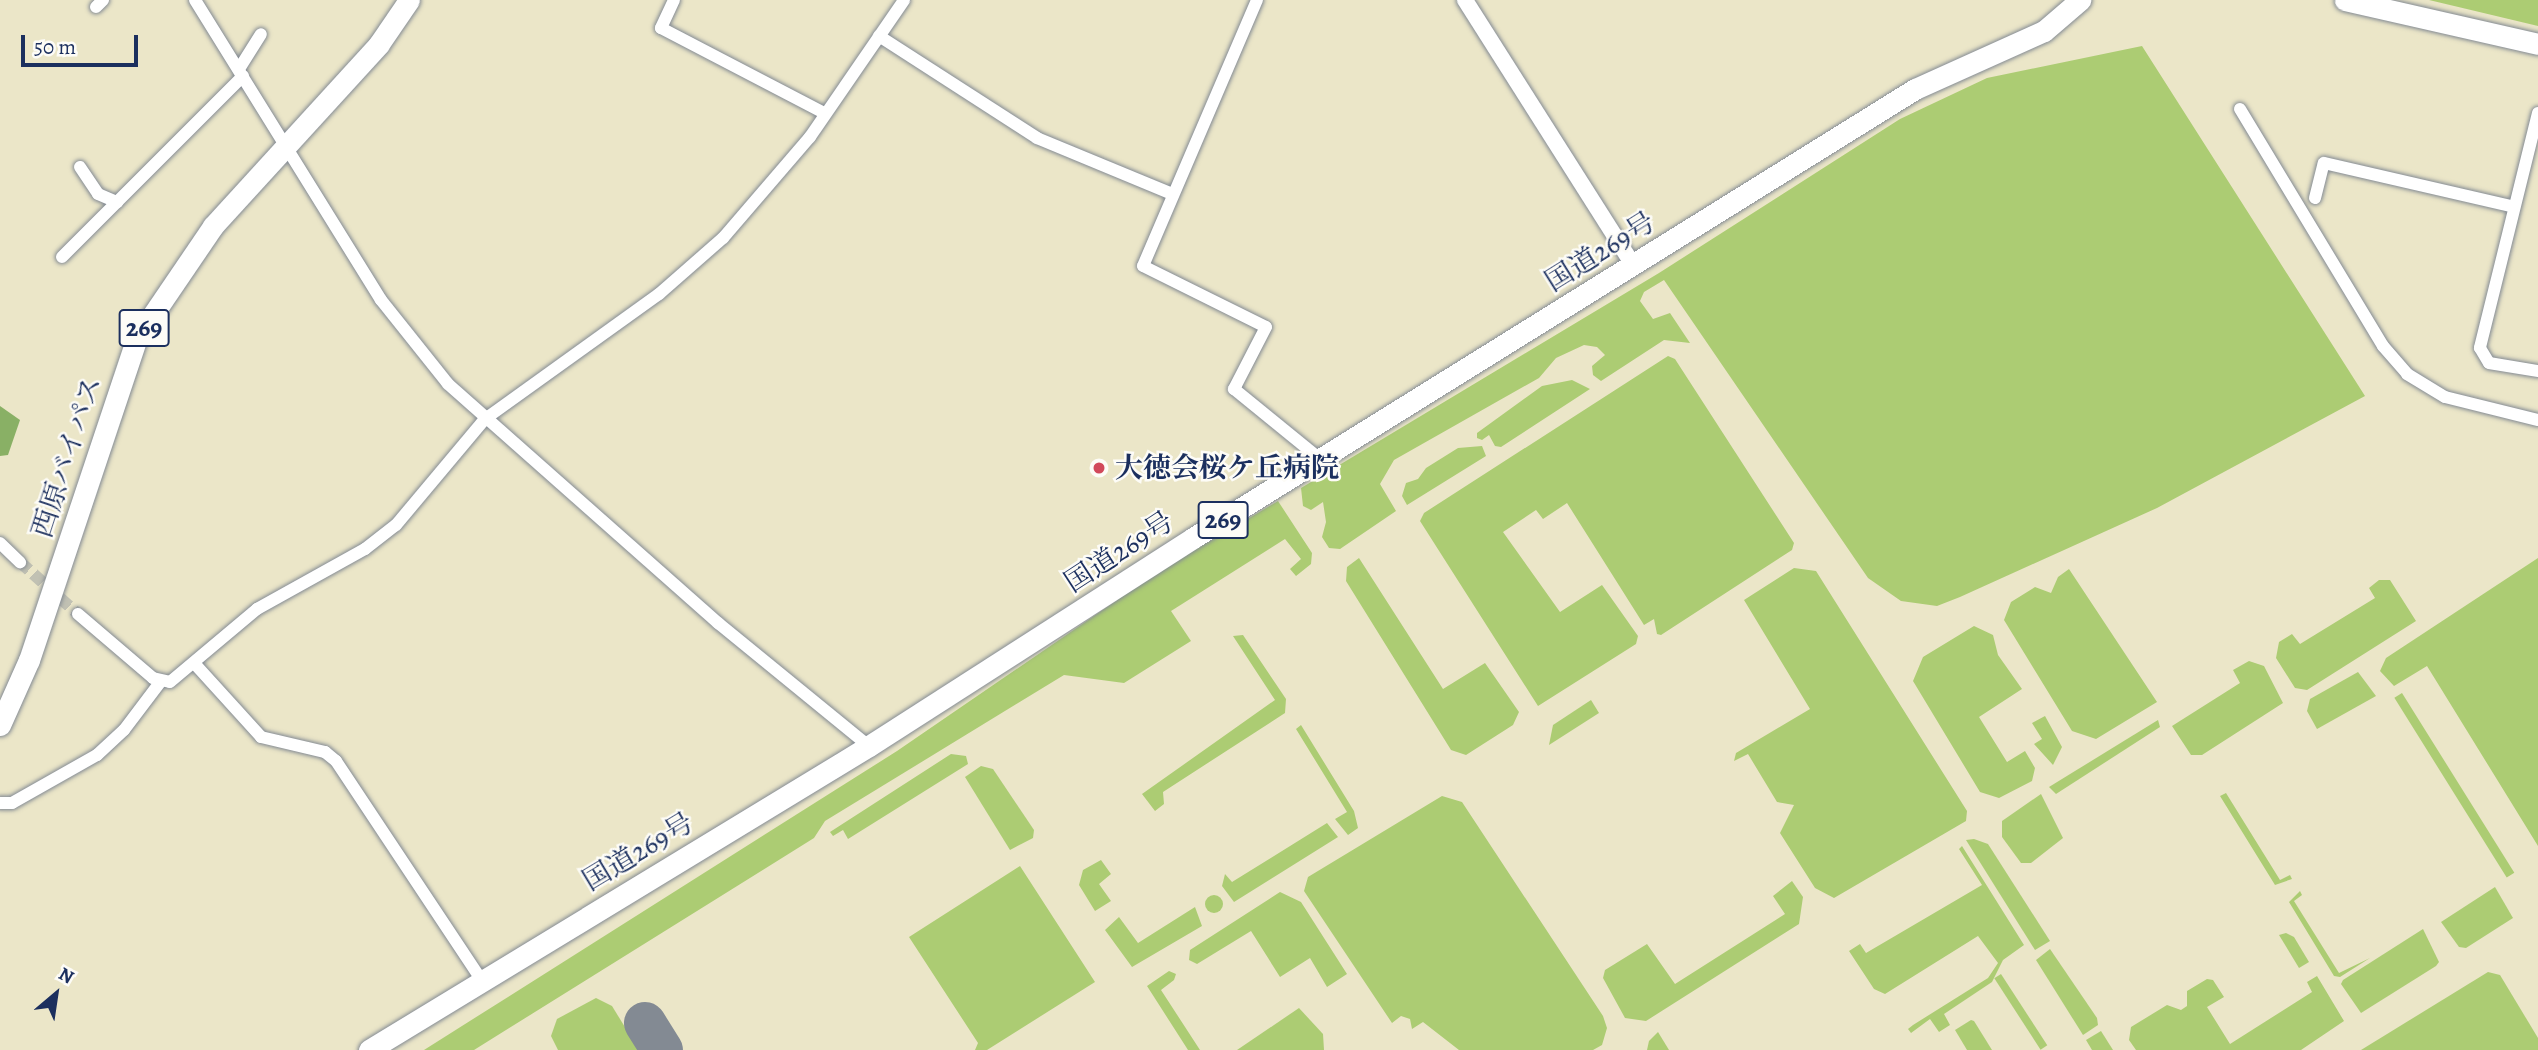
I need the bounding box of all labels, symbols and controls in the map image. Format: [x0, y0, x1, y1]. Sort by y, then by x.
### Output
scale bar [24, 21, 142, 65]
text: 50 m [34, 33, 76, 61]
street label: 国道269号 [1539, 205, 1661, 299]
road number: 269 [118, 306, 170, 350]
street label: 西原バイパス [25, 372, 109, 542]
place label: 大徳会桜ケ丘病院 [1115, 451, 1339, 485]
marker: 大徳会桜ケ丘病院 [1089, 458, 1109, 478]
road number: 269 [1197, 498, 1249, 542]
street label: 国道269号 [1058, 504, 1180, 600]
street label: 国道269号 [577, 806, 699, 898]
north arrow [21, 959, 91, 1029]
text: N [54, 961, 79, 990]

